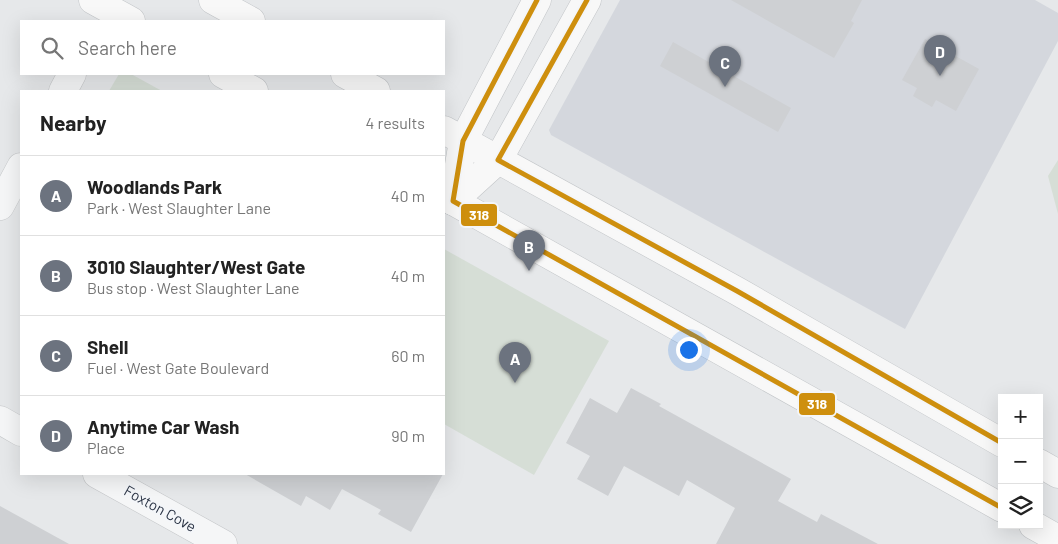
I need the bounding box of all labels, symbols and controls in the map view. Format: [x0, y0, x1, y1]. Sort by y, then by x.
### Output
search box [20, 20, 445, 75]
icon: search [38, 34, 66, 62]
pin: D [924, 35, 956, 76]
text: Search here [78, 36, 177, 59]
pin: C [709, 46, 741, 87]
text: Nearby [40, 110, 106, 135]
text: 4 results [365, 113, 425, 132]
text: Woodlands Park [87, 175, 222, 198]
text: A [51, 186, 61, 205]
text: 40 m [391, 186, 425, 205]
text: Park · West Slaughter Lane [87, 198, 271, 217]
line badge: 318 [460, 203, 498, 227]
text: 318 [469, 206, 489, 223]
pin: B [513, 230, 545, 271]
text: 3010 Slaughter/West Gate [87, 255, 305, 278]
text: B [51, 266, 61, 285]
text: 40 m [391, 266, 425, 285]
text: Bus stop · West Slaughter Lane [87, 278, 300, 297]
text: Shell [87, 335, 128, 358]
your location [676, 337, 702, 363]
pin: A [499, 342, 531, 383]
text: C [51, 346, 61, 365]
text: 60 m [391, 346, 425, 365]
text: Fuel · West Gate Boulevard [87, 358, 269, 377]
line badge: 318 [798, 392, 836, 416]
map controls [998, 394, 1043, 529]
button: + [998, 394, 1043, 439]
text: 318 [807, 395, 827, 412]
text: Anytime Car Wash [87, 415, 239, 438]
text: D [51, 426, 61, 445]
text: 90 m [391, 426, 425, 445]
text: Place [87, 438, 125, 457]
button: − [998, 439, 1043, 484]
street label: Foxton Cove [121, 481, 200, 535]
button: layers [998, 484, 1043, 529]

